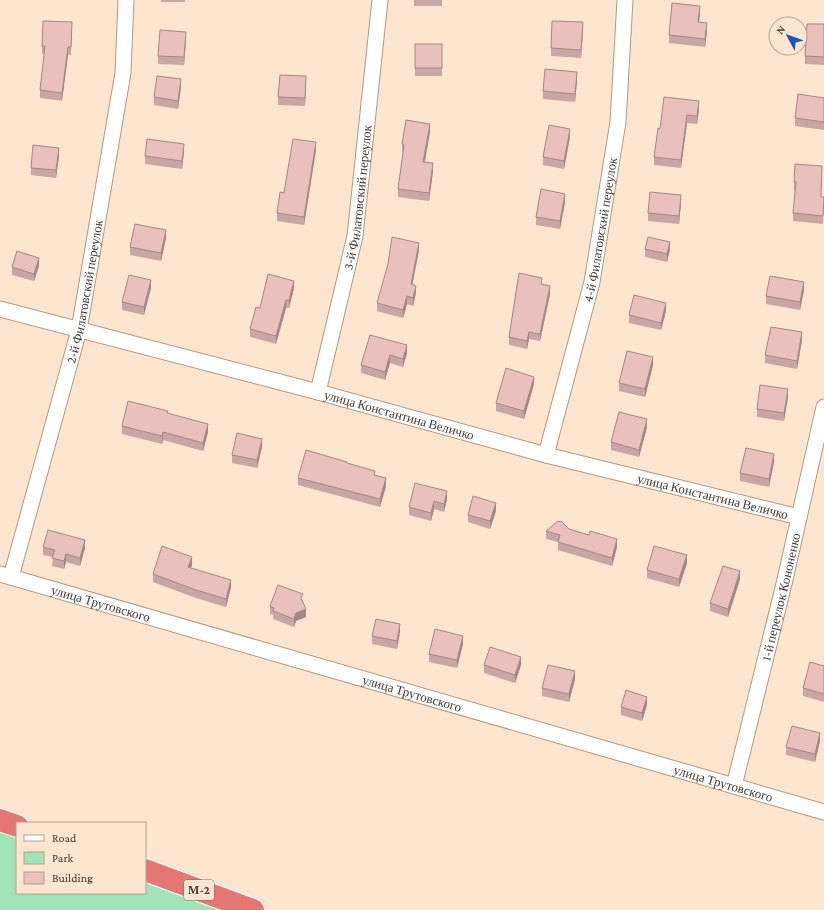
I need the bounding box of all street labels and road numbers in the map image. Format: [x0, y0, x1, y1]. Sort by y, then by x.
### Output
street label: 3-й Филатовский переулок [340, 123, 374, 271]
street label: 4-й Филатовский переулок [580, 156, 620, 304]
street label: 2-й Филатовский переулок [63, 218, 105, 365]
street label: улица Константина Величко [323, 387, 476, 442]
street label: улица Константина Величко [636, 470, 790, 522]
street label: 1-й переулок Кононенко [758, 531, 803, 662]
street label: улица Трутовского [50, 582, 152, 625]
street label: улица Трутовского [361, 672, 463, 714]
street label: улица Трутовского [672, 762, 775, 804]
road number: М-2 [184, 880, 214, 900]

